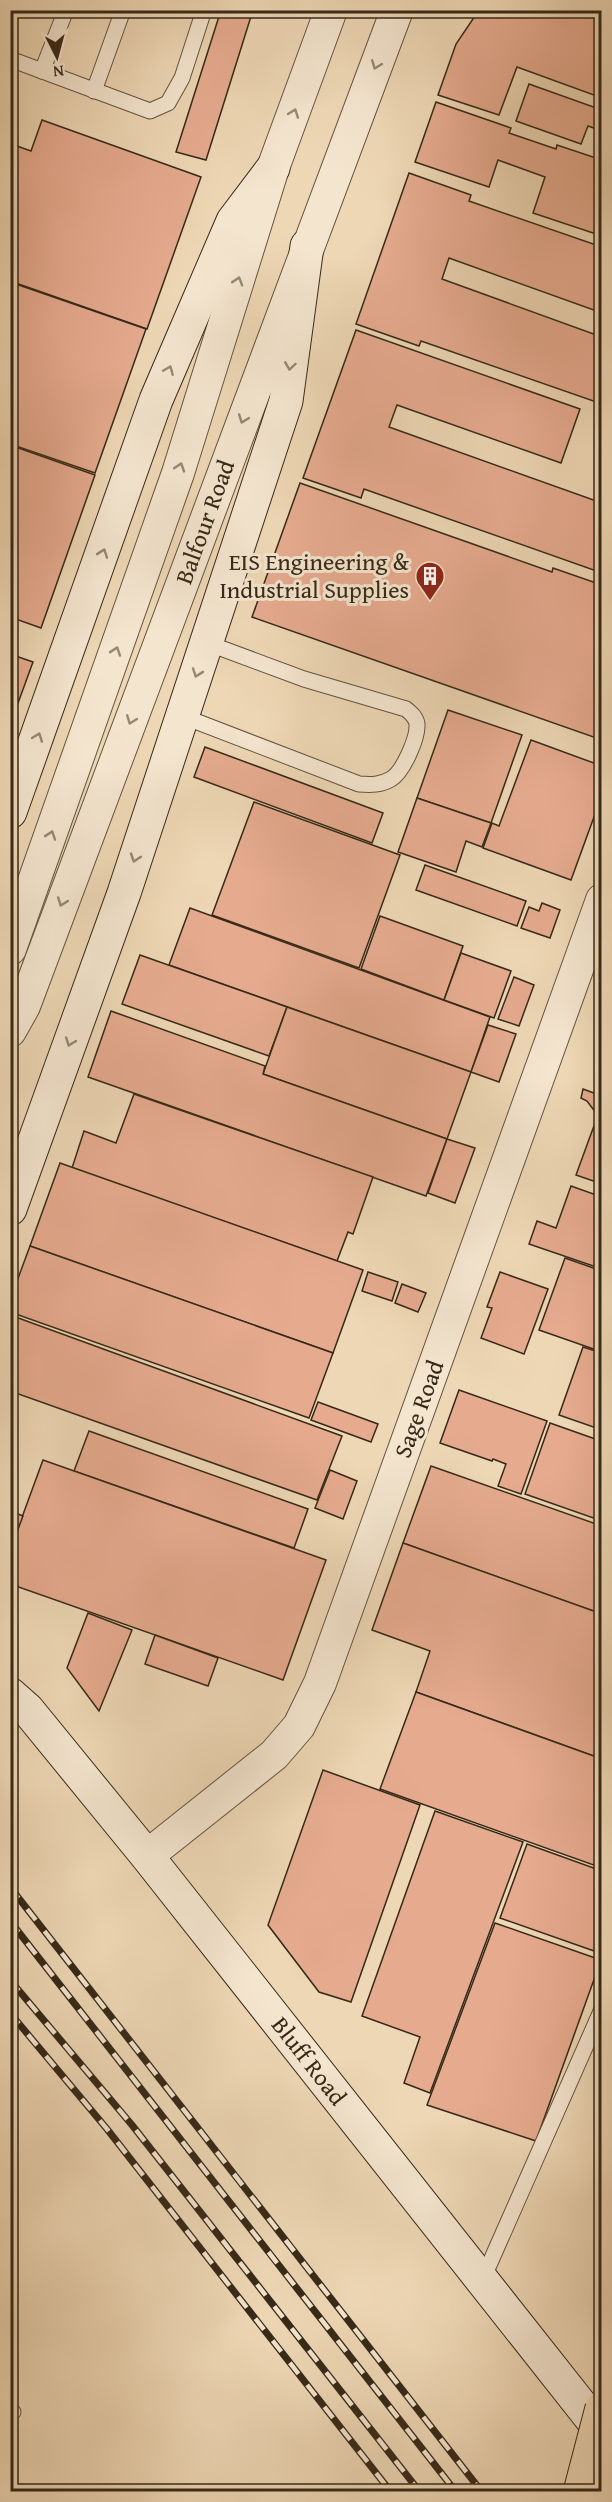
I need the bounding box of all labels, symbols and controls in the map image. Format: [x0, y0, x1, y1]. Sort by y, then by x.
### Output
north arrow [27, 27, 87, 87]
text: N [52, 59, 65, 84]
one-way arrow [371, 59, 383, 70]
one-way arrow [286, 108, 299, 119]
one-way arrow [231, 276, 243, 286]
one-way arrow [285, 362, 297, 371]
one-way arrow [162, 365, 174, 376]
one-way arrow [238, 413, 251, 424]
street label: Balfour Road [166, 455, 243, 589]
one-way arrow [173, 462, 185, 473]
place label: EIS Engineering & Industrial Supplies [219, 544, 410, 607]
one-way arrow [96, 548, 108, 559]
building icon: EIS Engineering & Industrial Supplies [414, 560, 446, 602]
one-way arrow [108, 646, 121, 657]
one-way arrow [191, 667, 204, 678]
one-way arrow [126, 714, 138, 725]
one-way arrow [30, 732, 43, 743]
one-way arrow [44, 830, 57, 841]
one-way arrow [130, 852, 143, 863]
one-way arrow [57, 896, 69, 907]
one-way arrow [65, 1036, 78, 1047]
street label: Sage Road [385, 1355, 452, 1463]
street label: Bluff Road [264, 2009, 355, 2113]

